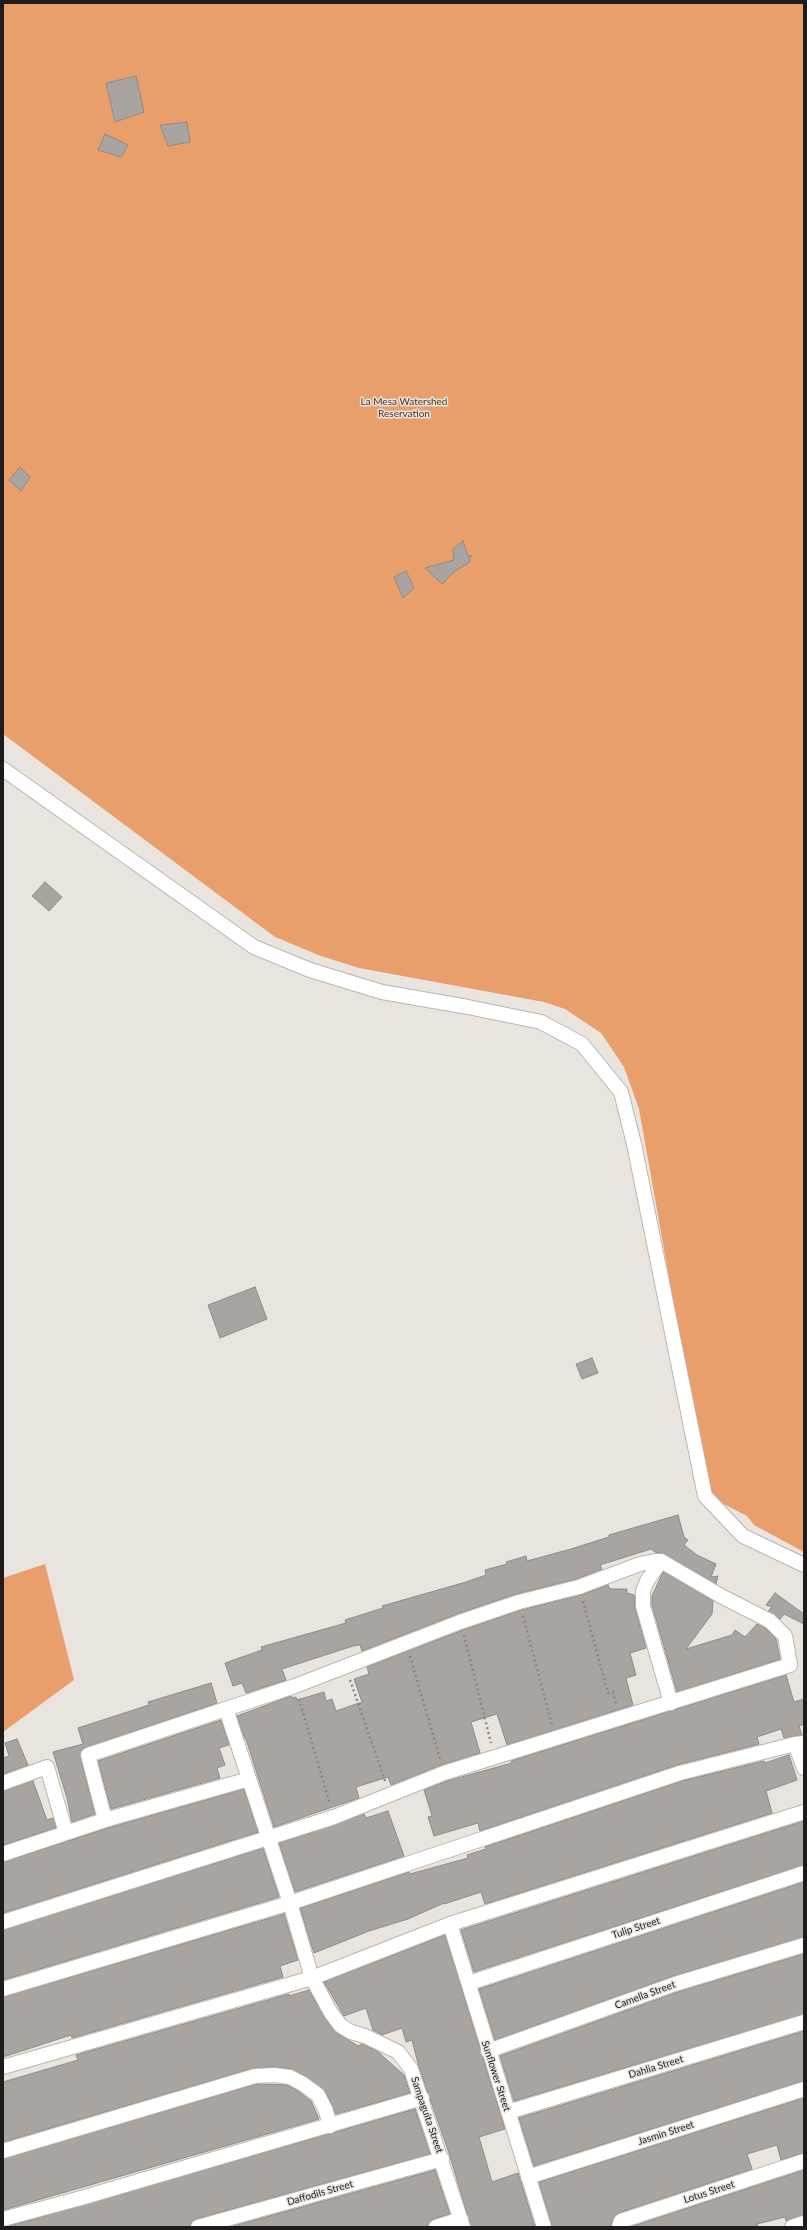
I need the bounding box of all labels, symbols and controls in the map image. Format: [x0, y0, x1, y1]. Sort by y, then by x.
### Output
park label: La Mesa Watershed Reservation [361, 396, 447, 420]
street label: Tulip Street [611, 1915, 661, 1941]
street label: Camella Street [613, 1978, 677, 2012]
street label: Sunflower Street [479, 2039, 513, 2113]
street label: Dahlia Street [627, 2053, 685, 2081]
street label: Sampaguita Street [408, 2075, 446, 2155]
street label: Jasmin Street [636, 2118, 696, 2148]
street label: Daffodils Street [286, 2178, 354, 2208]
street label: Lotus Street [682, 2178, 736, 2206]

